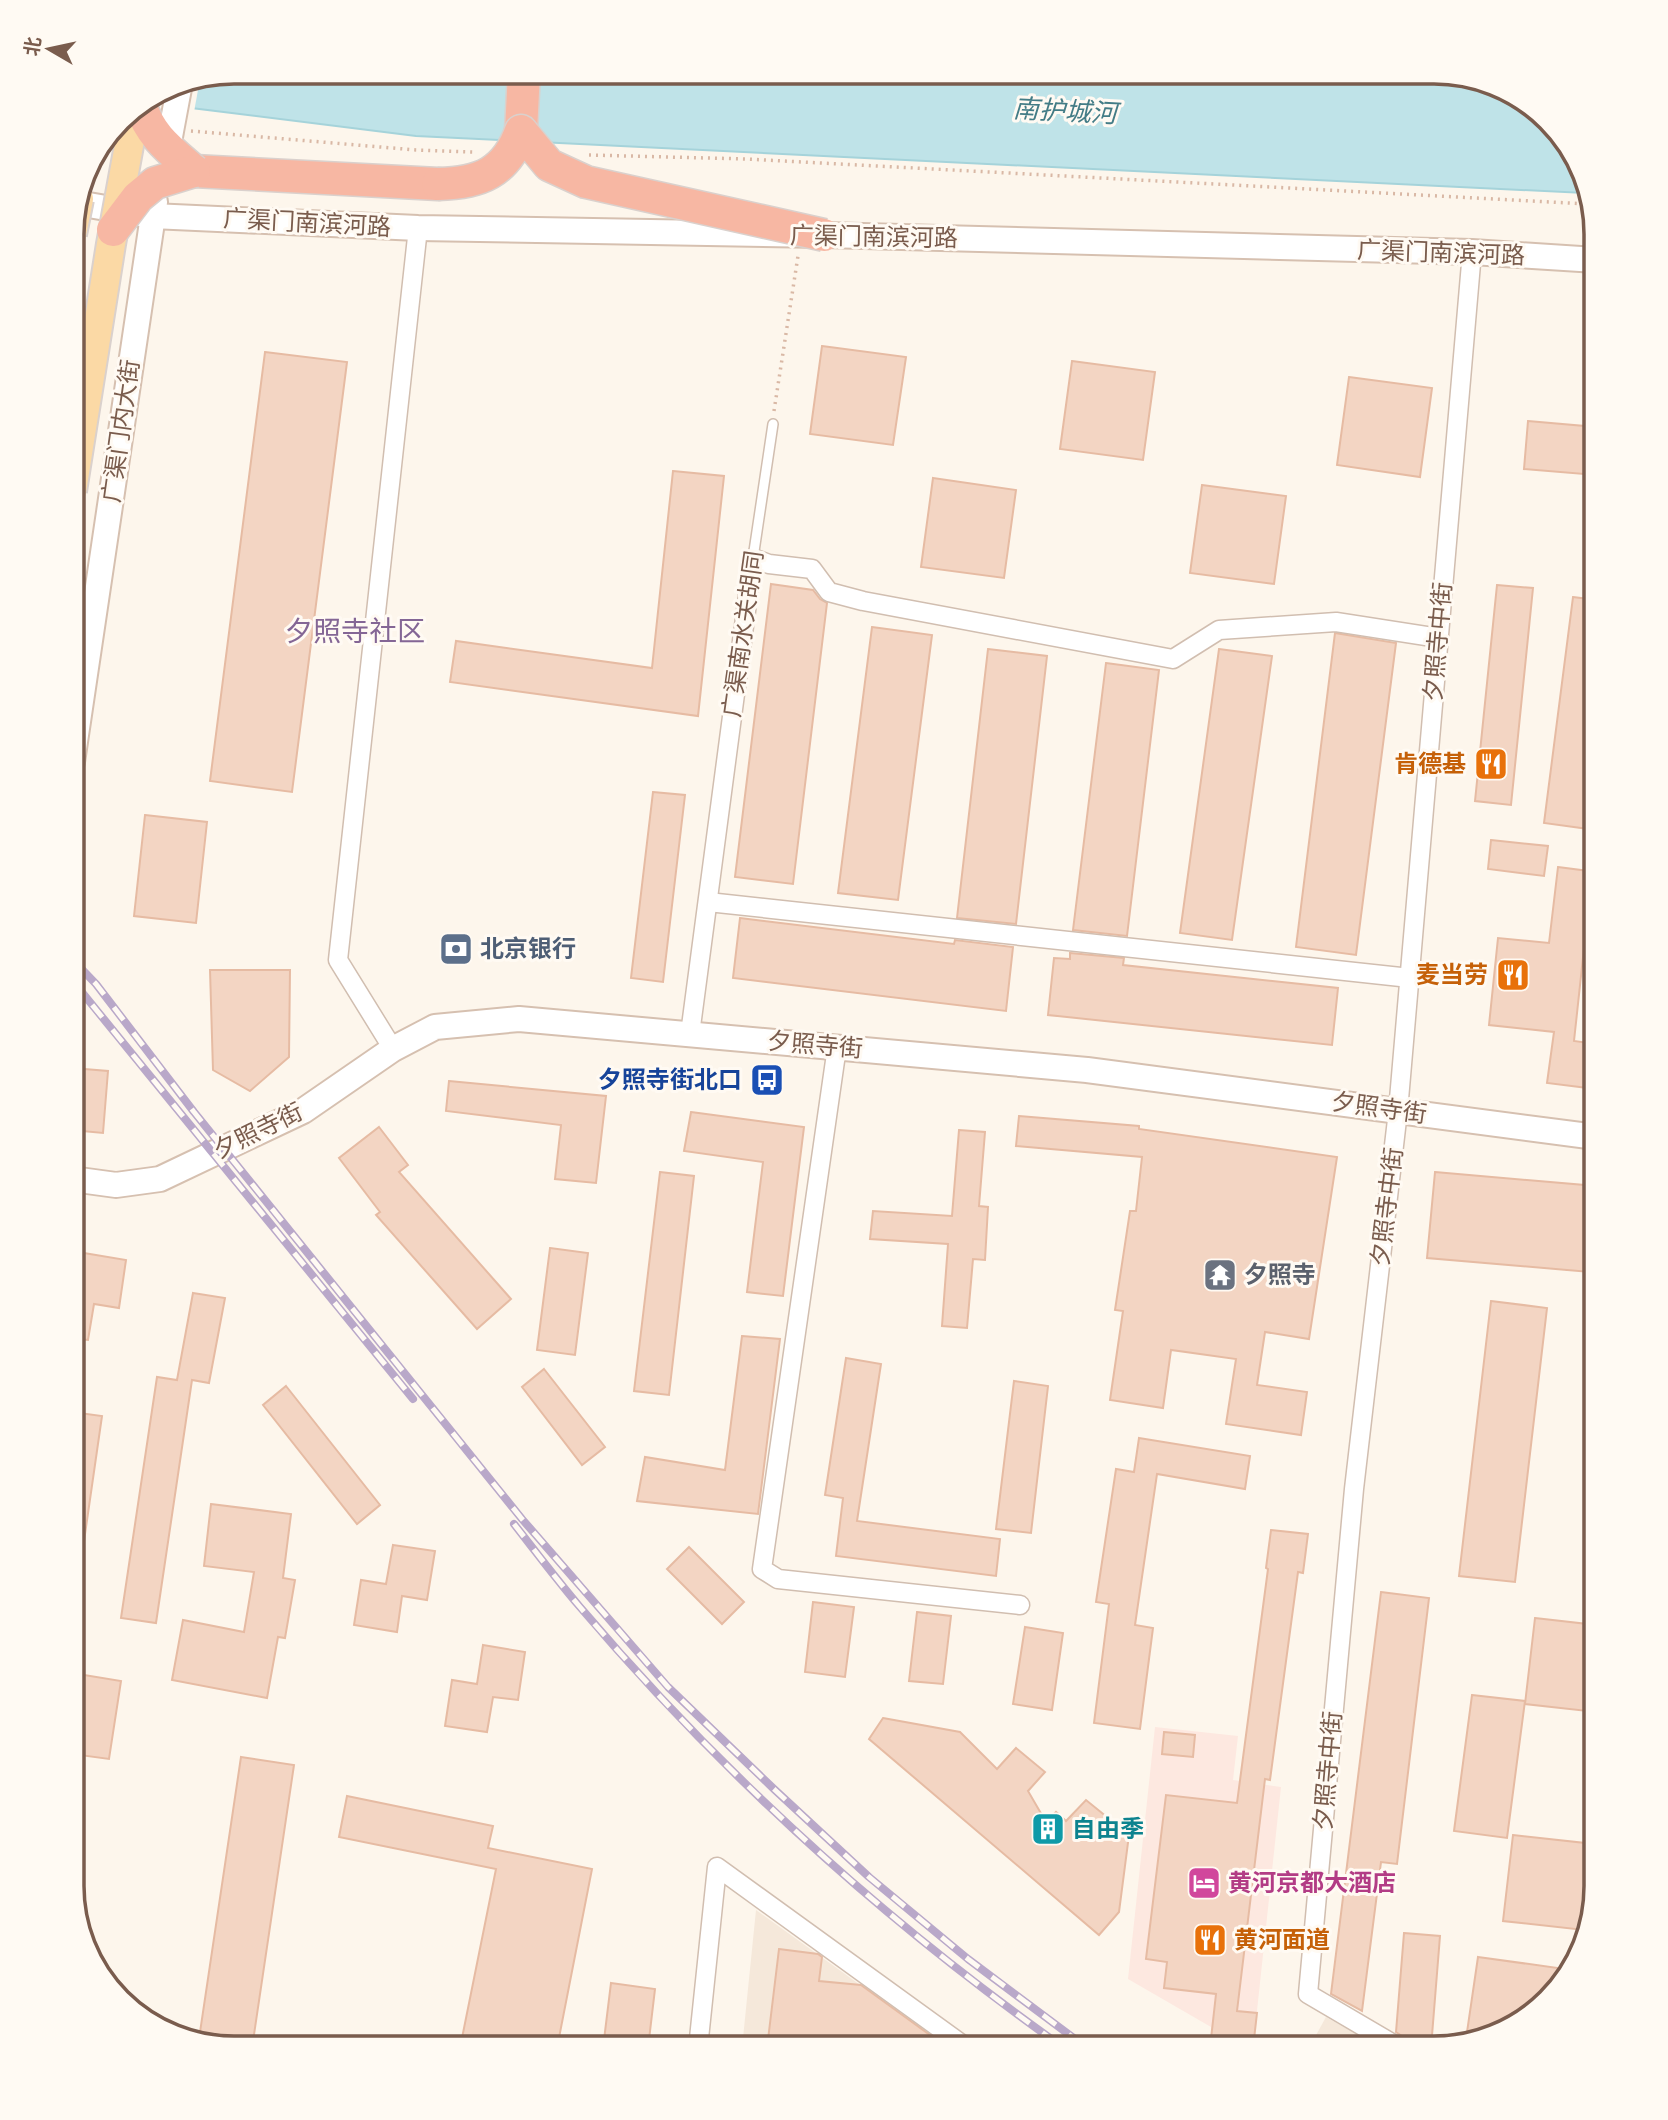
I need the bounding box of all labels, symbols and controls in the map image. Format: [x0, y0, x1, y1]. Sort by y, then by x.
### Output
north arrow [14, 14, 84, 84]
text: 北 [20, 35, 45, 57]
water label: 南护城河 [1012, 93, 1123, 129]
street label: 广渠门南滨河路 [222, 205, 392, 240]
street label: 广渠门南滨河路 [790, 222, 958, 251]
street label: 广渠门南滨河路 [1357, 236, 1525, 269]
street label: 广渠门内大街 [97, 358, 144, 504]
street label: 广渠南水关胡同 [717, 549, 768, 719]
street label: 夕照寺中街 [1419, 581, 1456, 703]
district label: 夕照寺社区 [285, 615, 425, 647]
restaurant icon: 肯德基 [1472, 745, 1510, 783]
place label: 肯德基 [1394, 750, 1466, 777]
bank icon: 北京银行 [437, 930, 475, 968]
place label: 北京银行 [480, 935, 576, 962]
restaurant icon: 麦当劳 [1494, 956, 1532, 994]
place label: 麦当劳 [1416, 961, 1488, 988]
street label: 夕照寺街 [766, 1027, 864, 1062]
bus stop icon: 夕照寺街北口 [748, 1061, 786, 1099]
place label: 夕照寺街北口 [598, 1066, 742, 1093]
street label: 夕照寺街 [1330, 1087, 1428, 1128]
street label: 夕照寺街 [209, 1097, 307, 1164]
street label: 夕照寺中街 [1366, 1146, 1407, 1268]
temple icon: 夕照寺 [1201, 1256, 1239, 1294]
place label: 夕照寺 [1244, 1261, 1316, 1288]
street label: 夕照寺中街 [1309, 1710, 1346, 1832]
building icon: 自由季 [1029, 1810, 1067, 1848]
place label: 自由季 [1072, 1815, 1144, 1842]
hotel icon: 黄河京都大酒店 [1185, 1864, 1223, 1902]
place label: 黄河京都大酒店 [1228, 1869, 1396, 1896]
restaurant icon: 黄河面道 [1191, 1921, 1229, 1959]
place label: 黄河面道 [1234, 1926, 1330, 1953]

